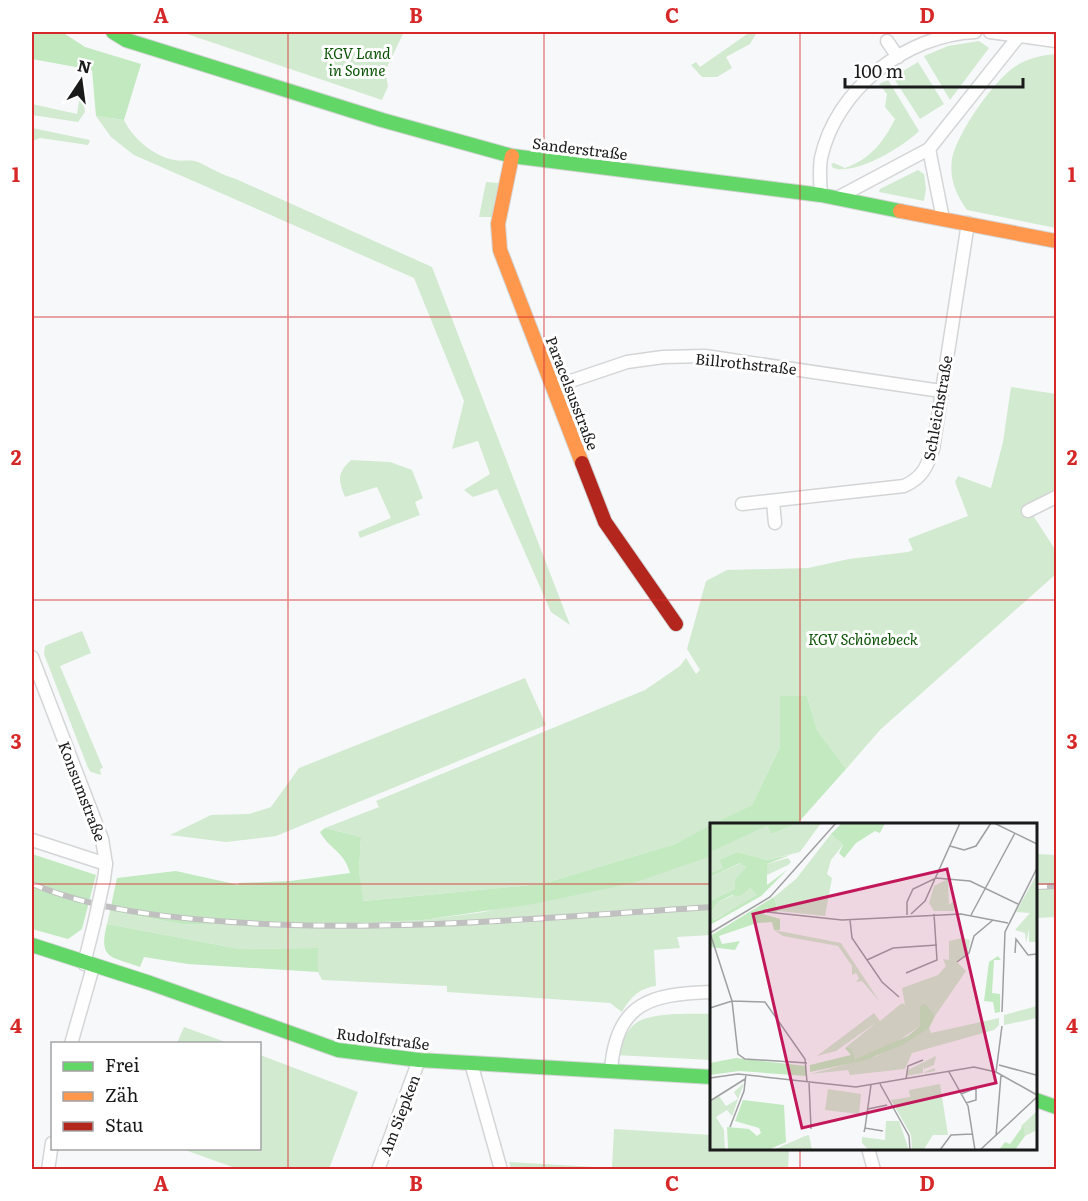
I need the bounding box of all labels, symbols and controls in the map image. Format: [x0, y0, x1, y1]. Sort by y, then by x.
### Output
text: A [153, 0, 169, 29]
text: B [409, 0, 423, 29]
text: C [665, 0, 679, 29]
text: D [919, 0, 935, 29]
park label: KGV Land in Sonne [323, 41, 391, 81]
north arrow [51, 51, 111, 111]
scale bar [845, 51, 1024, 89]
text: N [75, 52, 94, 79]
text: 100 m [854, 57, 903, 84]
street label: Sanderstraße [531, 131, 629, 165]
text: 1 [12, 158, 20, 188]
text: 1 [1068, 158, 1076, 188]
street label: Paracelsusstraße [541, 333, 605, 454]
street label: Billrothstraße [694, 346, 798, 380]
street label: Schleichstraße [916, 353, 958, 462]
text: 2 [11, 441, 22, 471]
text: 2 [1067, 441, 1078, 471]
park label: KGV Schönebeck [808, 627, 919, 650]
text: 3 [10, 725, 22, 755]
text: 3 [1066, 725, 1078, 755]
street label: Konsumstraße [53, 738, 113, 845]
inset map [710, 823, 1037, 1150]
text: 4 [10, 1009, 22, 1039]
text: 4 [1066, 1009, 1078, 1039]
street label: Rudolfstraße [335, 1021, 431, 1055]
legend [51, 1042, 261, 1150]
text: Frei [105, 1051, 139, 1078]
street label: Am Siepken [373, 1071, 425, 1159]
text: Zäh [105, 1081, 139, 1108]
text: Stau [105, 1111, 143, 1138]
text: A [153, 1167, 169, 1197]
text: B [409, 1167, 423, 1197]
text: C [665, 1167, 679, 1197]
text: D [919, 1167, 935, 1197]

